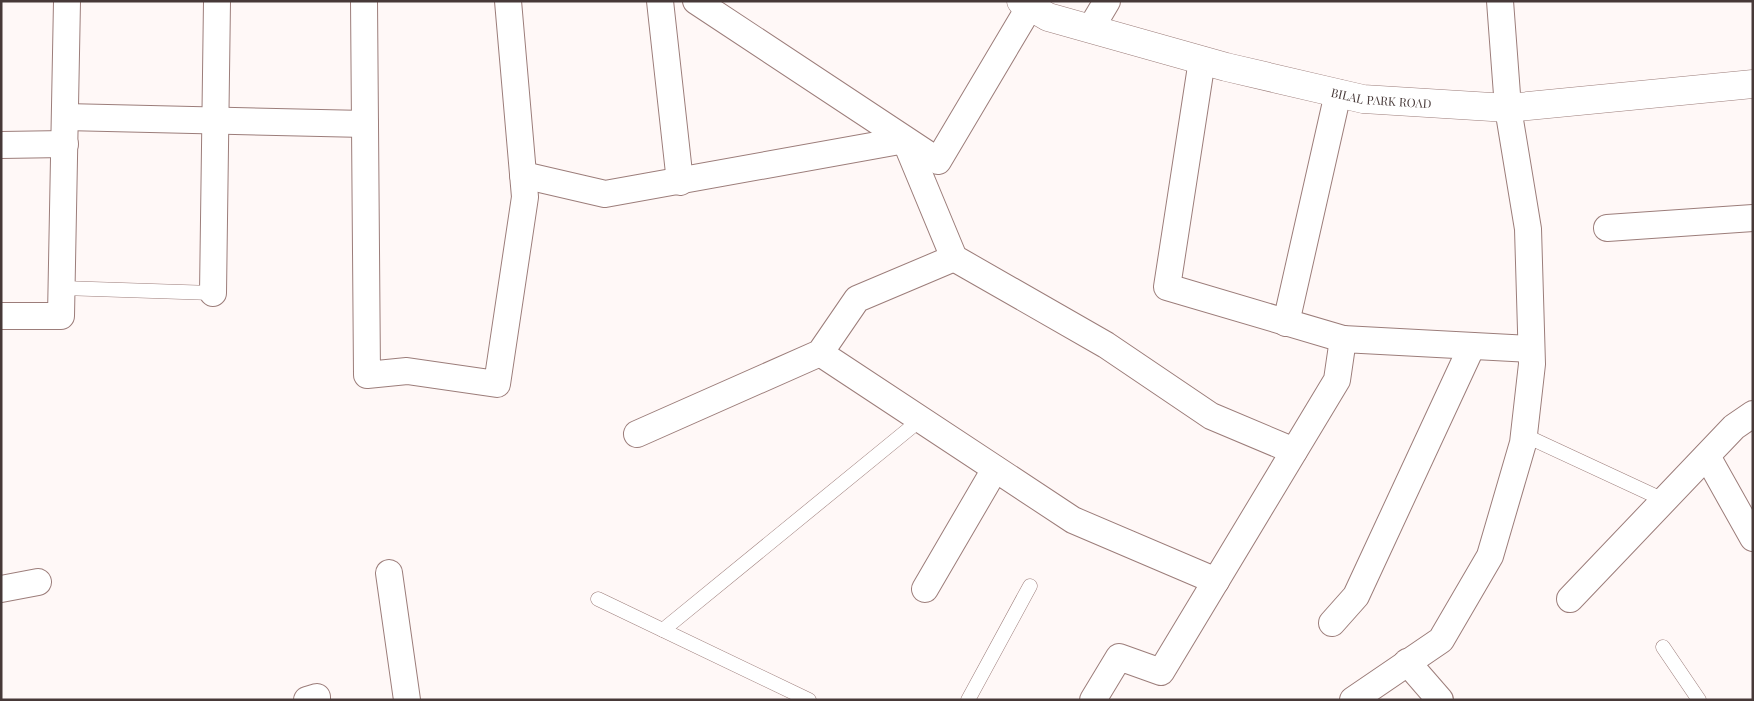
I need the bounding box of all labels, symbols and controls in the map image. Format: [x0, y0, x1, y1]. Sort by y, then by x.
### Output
street label: BILAL PARK ROAD [1330, 84, 1432, 111]

